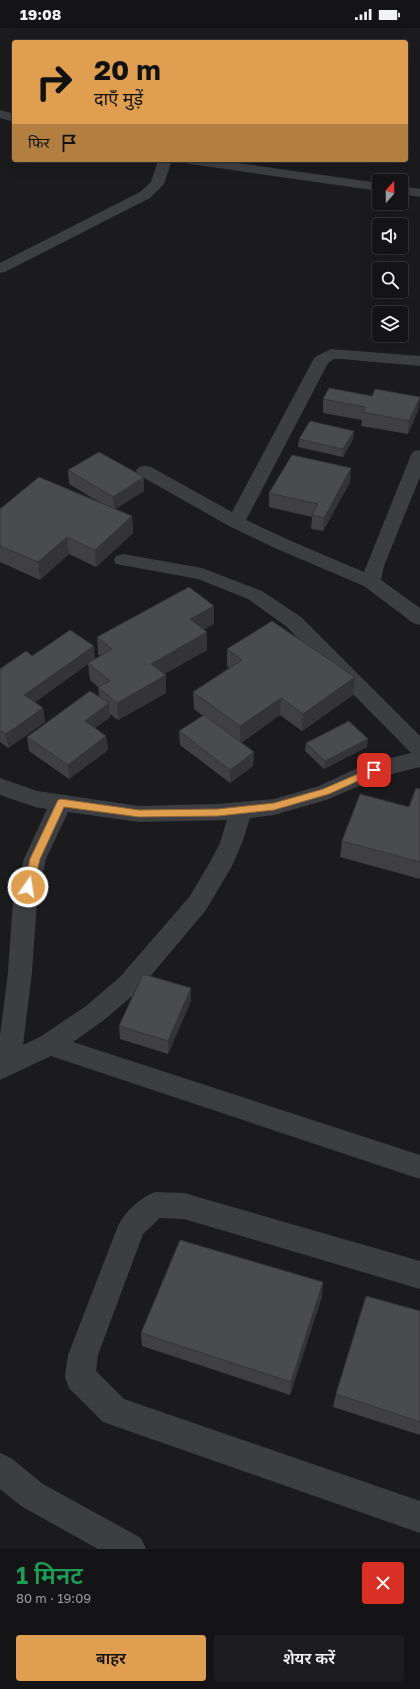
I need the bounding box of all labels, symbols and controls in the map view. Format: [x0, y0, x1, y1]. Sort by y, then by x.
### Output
text: 19:08 [20, 5, 61, 23]
text: 20 m [94, 53, 161, 86]
icon: right [28, 56, 80, 108]
text: दाएँ मुड़ें [94, 87, 143, 109]
icon: arrive [58, 132, 80, 154]
text: फिर [28, 133, 50, 151]
north arrow [372, 174, 408, 210]
map controls [372, 174, 408, 342]
button: sound [372, 218, 408, 254]
button: search [372, 262, 408, 298]
button: layers [372, 306, 408, 342]
pin [357, 753, 391, 787]
icon: arrive [363, 759, 385, 781]
position arrow [7, 866, 49, 908]
text: 1 मिनट [16, 1560, 83, 1589]
button: close [362, 1562, 404, 1604]
text: 80 m · 19:09 [16, 1590, 91, 1606]
button: बाहर [16, 1635, 206, 1681]
button: शेयर करें [214, 1635, 404, 1681]

